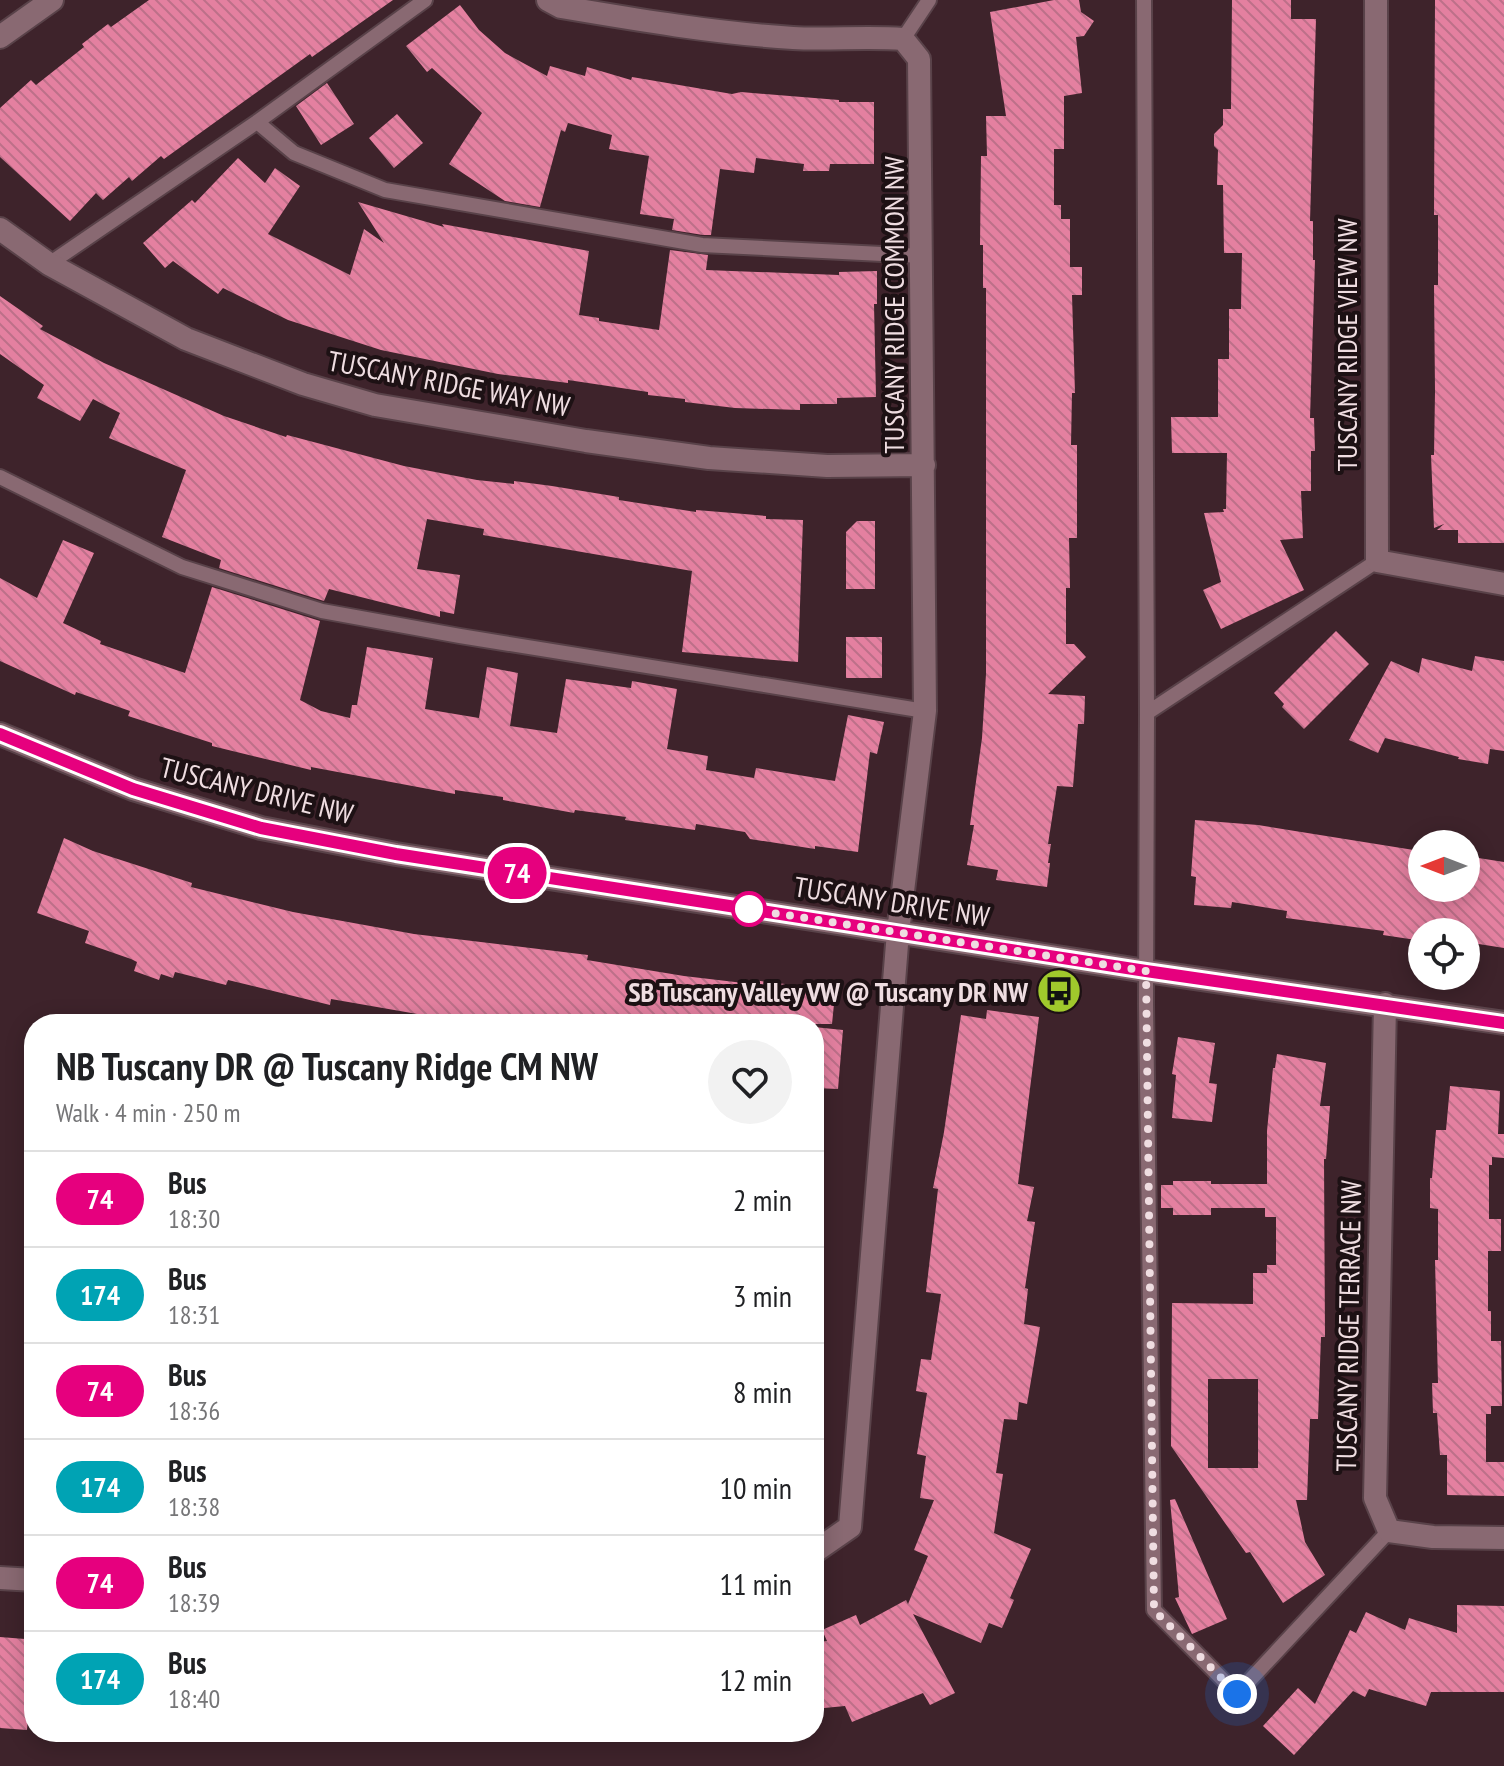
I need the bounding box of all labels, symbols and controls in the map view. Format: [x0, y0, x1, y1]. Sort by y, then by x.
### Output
street label: TUSCANY RIDGE COMMON NW [875, 156, 912, 454]
street label: TUSCANY RIDGE VIEW NW [1328, 218, 1365, 471]
street label: TUSCANY RIDGE WAY NW [325, 341, 573, 425]
street label: TUSCANY DRIVE NW [157, 748, 357, 832]
north arrow [1408, 830, 1480, 902]
map controls [1408, 830, 1480, 990]
line badge: 74 [481, 847, 553, 899]
text: 74 [504, 854, 530, 891]
street label: TUSCANY DRIVE NW [792, 867, 992, 935]
unlabelled marker [732, 892, 766, 926]
button: locate [1408, 918, 1480, 990]
bus stop icon: SB Tuscany Valley VW @ Tuscany DR NW [1035, 967, 1083, 1015]
place label: SB Tuscany Valley VW @ Tuscany DR NW [628, 973, 1029, 1010]
button: heart [708, 1040, 792, 1124]
text: NB Tuscany DR @ Tuscany Ridge CM NW [56, 1041, 598, 1090]
text: Walk · 4 min · 250 m [56, 1096, 240, 1129]
text: Bus [168, 1163, 207, 1202]
text: 74 [87, 1180, 113, 1217]
text: 2 min [733, 1180, 792, 1219]
street label: TUSCANY RIDGE TERRACE NW [1327, 1180, 1369, 1472]
text: 18:30 [168, 1202, 220, 1235]
text: Bus [168, 1259, 207, 1298]
text: 174 [80, 1276, 120, 1313]
text: 3 min [733, 1276, 792, 1315]
text: 18:31 [168, 1298, 220, 1331]
text: Bus [168, 1355, 207, 1394]
text: 74 [87, 1372, 113, 1409]
text: 8 min [733, 1372, 792, 1411]
text: 18:36 [168, 1394, 220, 1427]
text: Bus [168, 1451, 207, 1490]
text: 174 [80, 1468, 120, 1505]
text: 10 min [719, 1468, 792, 1507]
text: 18:38 [168, 1490, 220, 1523]
text: Bus [168, 1547, 207, 1586]
text: 74 [87, 1564, 113, 1601]
text: 11 min [719, 1564, 792, 1603]
text: 18:39 [168, 1586, 220, 1619]
text: Bus [168, 1643, 207, 1682]
text: 174 [80, 1660, 120, 1697]
text: 12 min [719, 1660, 792, 1699]
your location [1217, 1674, 1257, 1714]
text: 18:40 [168, 1682, 220, 1715]

